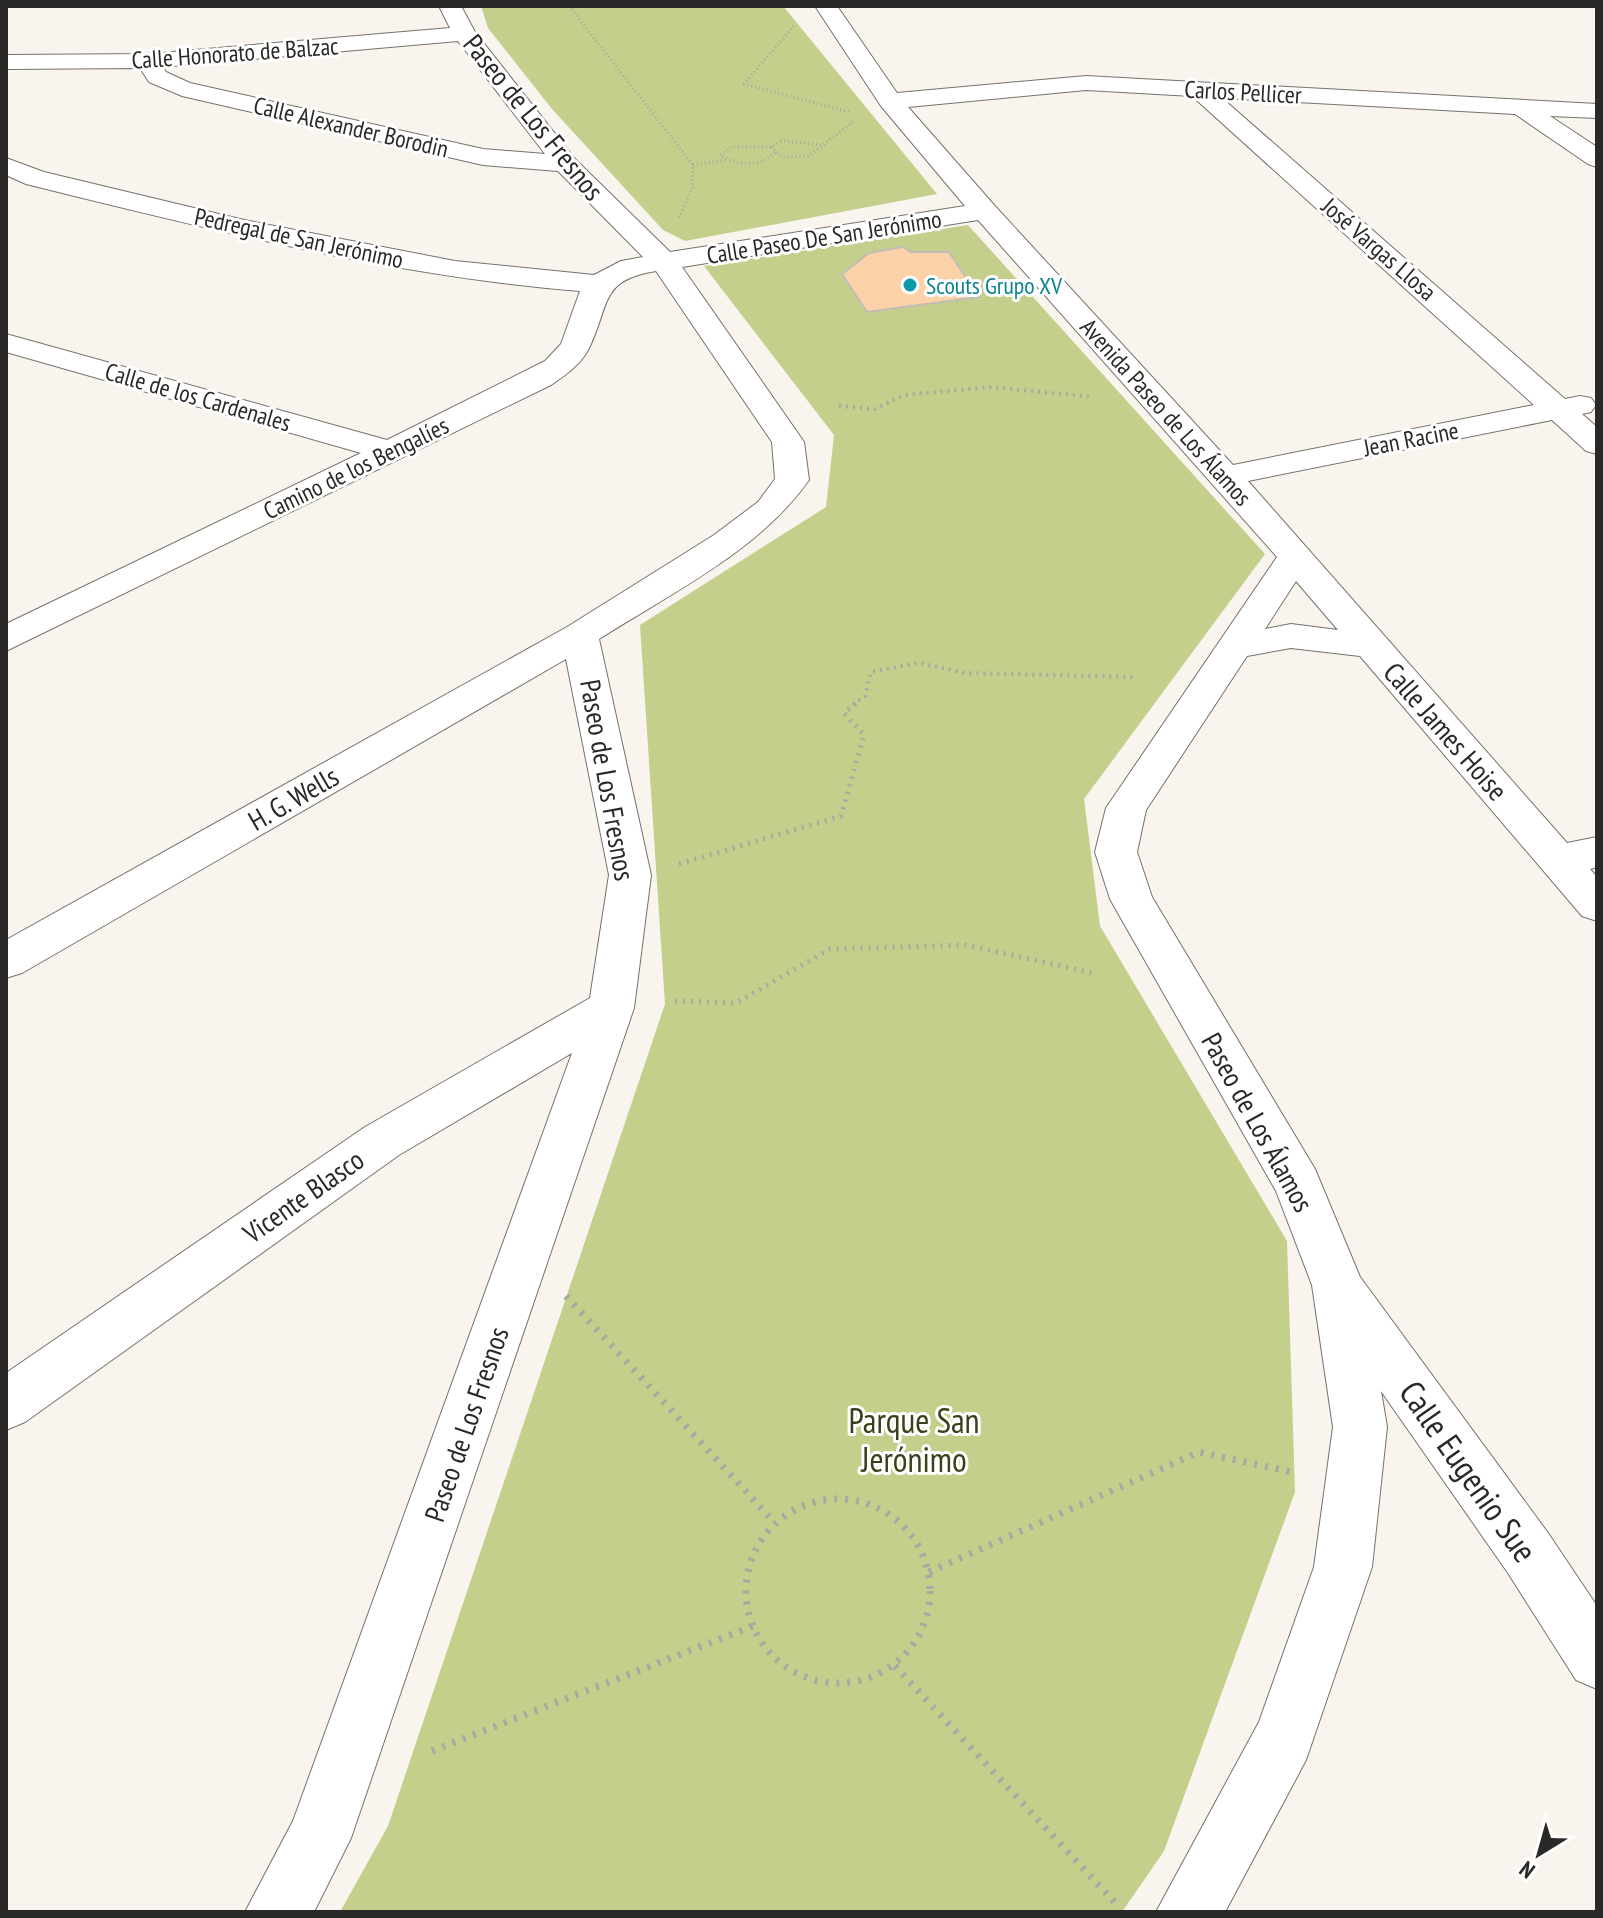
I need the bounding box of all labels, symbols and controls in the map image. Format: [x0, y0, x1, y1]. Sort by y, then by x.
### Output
street label: Paseo de Los Fresnos [456, 26, 612, 208]
street label: Calle Honorato de Balzac [131, 30, 340, 76]
street label: Carlos Pellicer [1184, 73, 1303, 111]
street label: Calle Alexander Borodin [251, 90, 451, 164]
street label: José Vargas Llosa [1315, 190, 1443, 307]
street label: Pedregal de San Jerónimo [192, 201, 406, 275]
street label: Calle Paseo De San Jerónimo [705, 203, 943, 271]
place label: Scouts Grupo XV [926, 270, 1063, 301]
marker: Scouts Grupo XV [901, 276, 919, 294]
street label: Avenida Paseo de Los Álamos [1074, 312, 1258, 512]
street label: Calle de los Cardenales [101, 356, 295, 438]
street label: Camino de los Bengalíes [258, 410, 454, 526]
street label: Jean Racine [1360, 415, 1461, 464]
street label: Calle James Hoise [1376, 654, 1516, 808]
street label: Paseo de Los Fresnos [572, 677, 644, 883]
street label: H. G. Wells [241, 757, 345, 839]
street label: Paseo de Los Álamos [1193, 1026, 1323, 1218]
street label: Vicente Blasco [234, 1141, 371, 1252]
street label: Paseo de Los Fresnos [415, 1322, 517, 1526]
street label: Calle Eugenio Sue [1390, 1372, 1548, 1570]
park label: Parque San Jerónimo [848, 1398, 980, 1481]
north arrow [1499, 1814, 1579, 1894]
text: N [1514, 1855, 1540, 1885]

